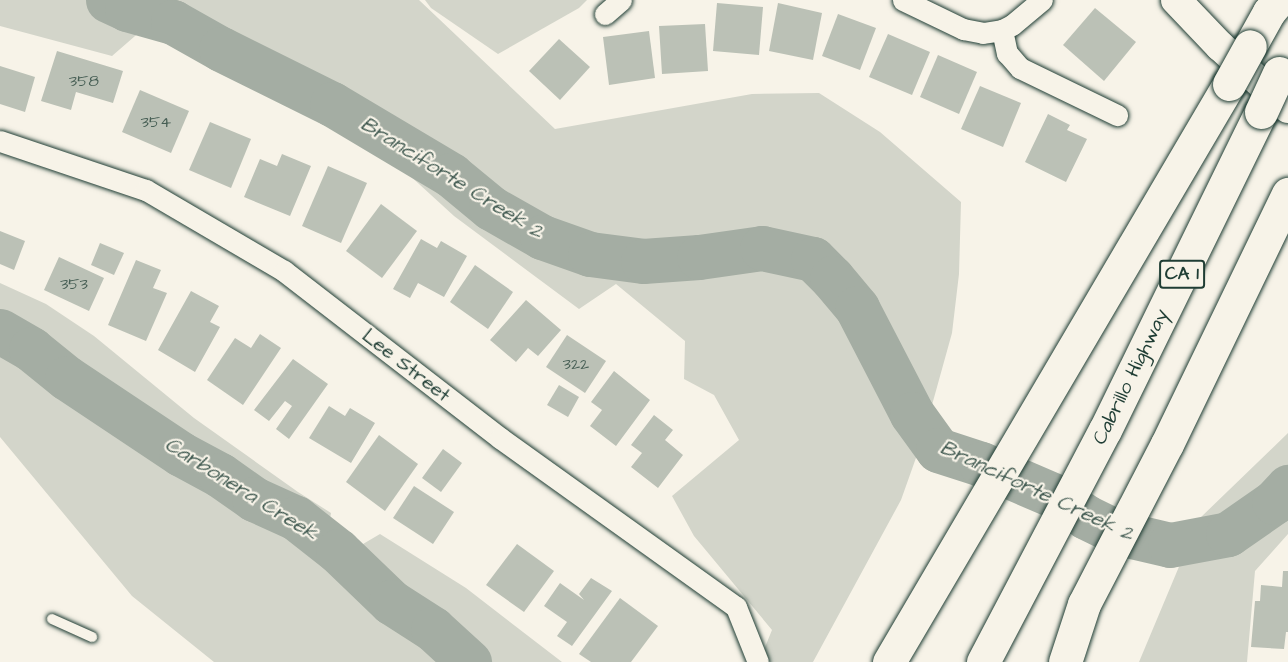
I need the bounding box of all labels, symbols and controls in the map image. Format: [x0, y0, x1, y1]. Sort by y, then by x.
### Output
house number: 358 [69, 71, 99, 91]
water label: Branciforte Creek 2 [356, 111, 548, 245]
house number: 354 [141, 112, 171, 132]
road number: CA 1 [1158, 259, 1206, 289]
house number: 353 [60, 274, 88, 294]
street label: Cabrillo Highway [1088, 305, 1174, 449]
street label: Lee Street [357, 324, 455, 408]
house number: 322 [563, 354, 589, 374]
water label: Carbonera Creek [160, 432, 322, 546]
water label: Branciforte Creek 2 [936, 435, 1138, 547]

